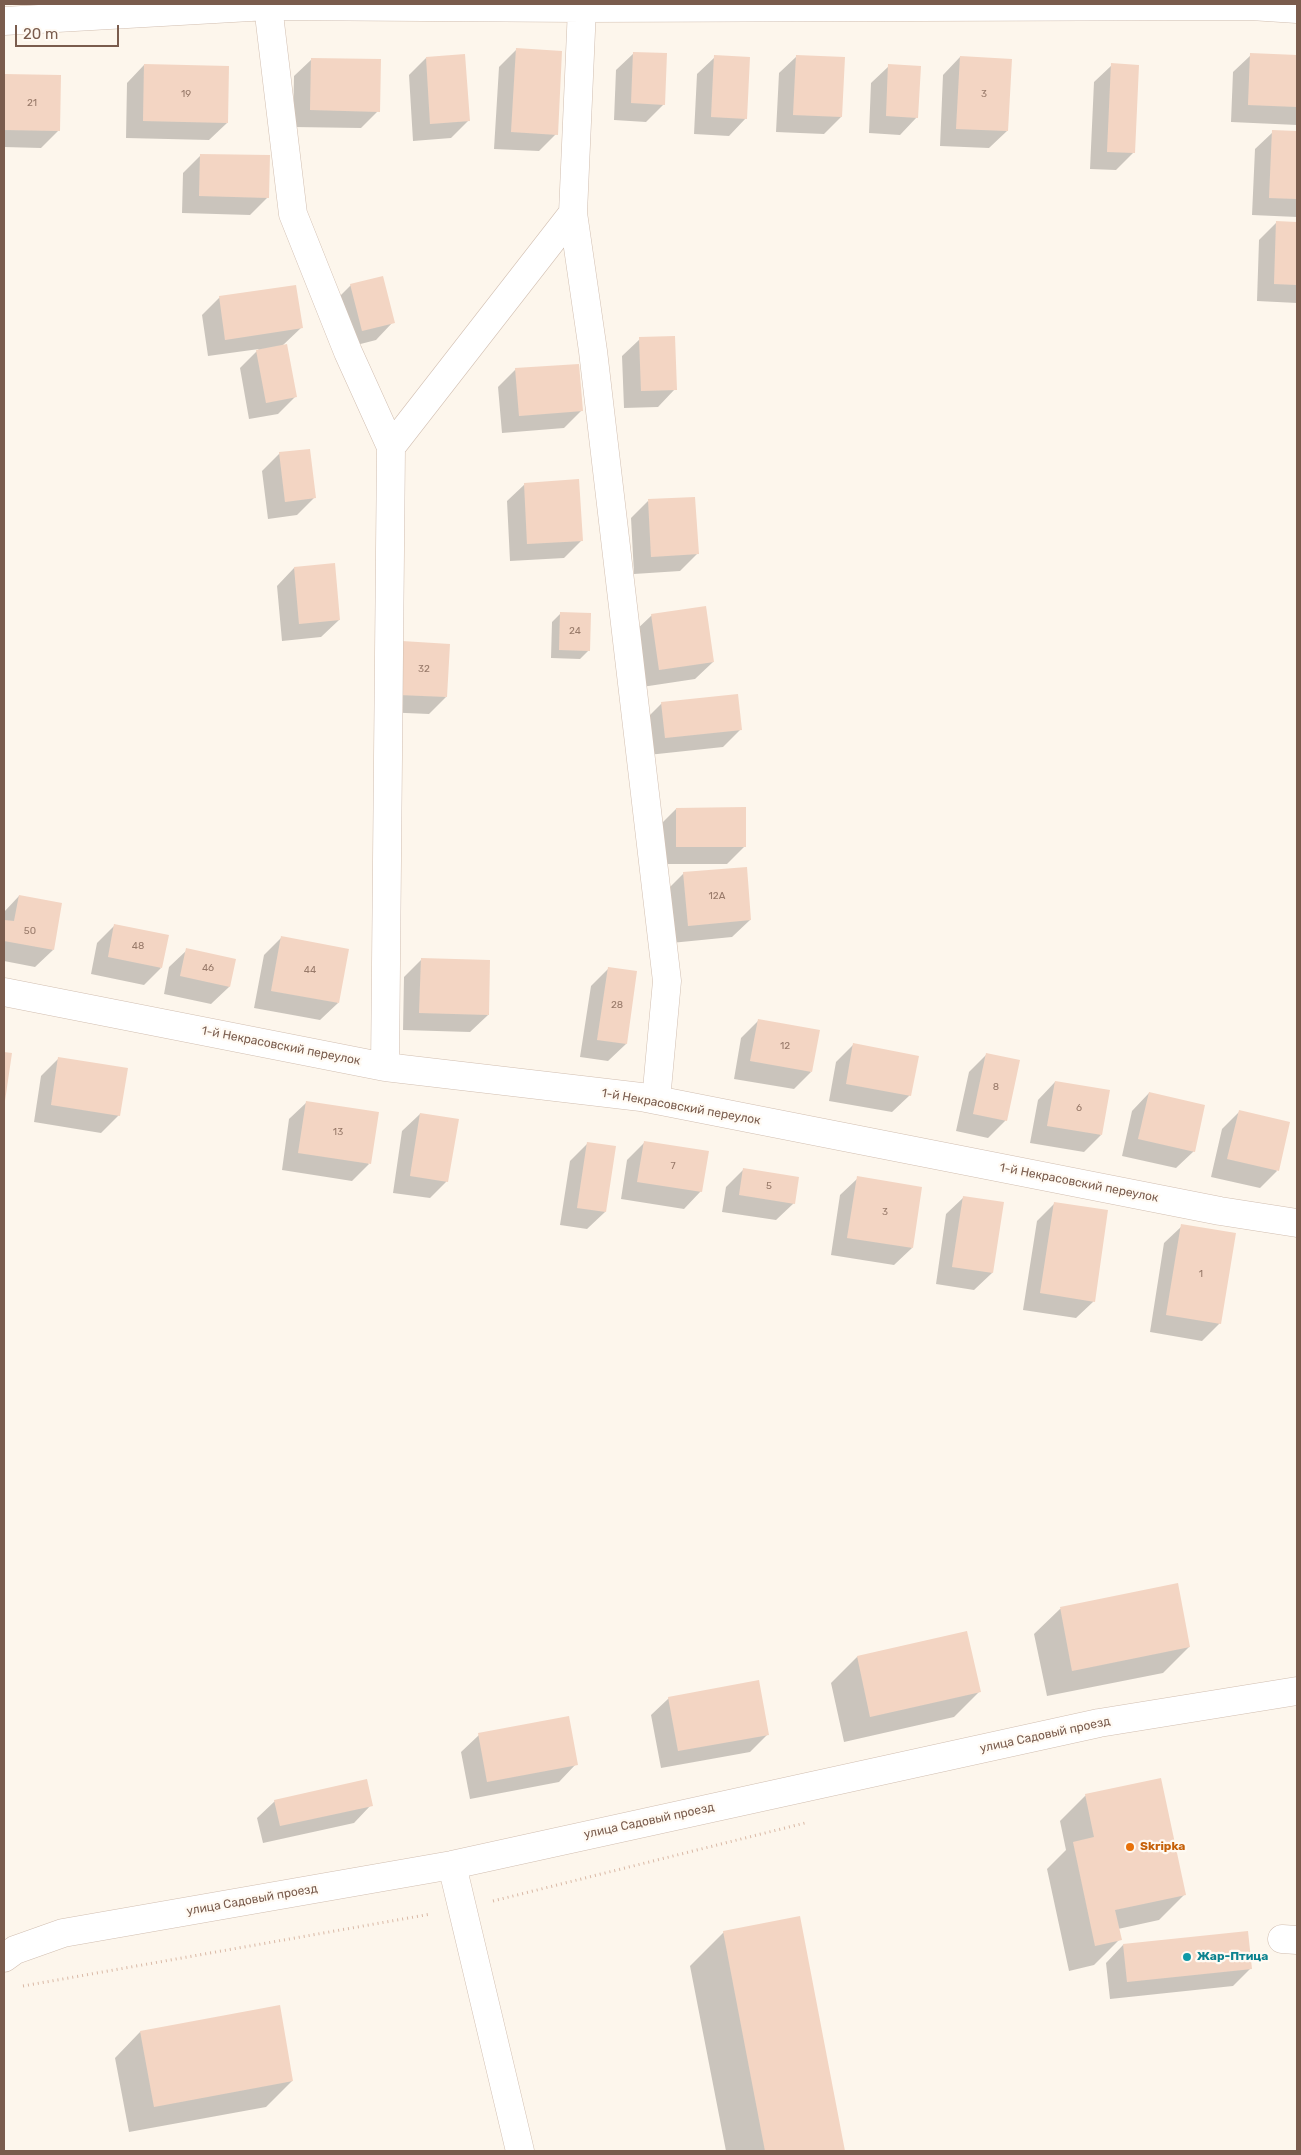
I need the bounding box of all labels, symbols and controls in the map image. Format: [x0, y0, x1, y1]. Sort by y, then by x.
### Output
scale bar [18, 15, 121, 47]
text: 20 m [23, 25, 58, 43]
house number: 19 [181, 88, 191, 100]
house number: 3 [981, 88, 987, 100]
house number: 21 [27, 97, 37, 109]
house number: 24 [569, 625, 581, 637]
house number: 32 [418, 663, 430, 675]
house number: 12А [709, 890, 725, 902]
house number: 50 [24, 925, 36, 937]
house number: 48 [132, 940, 144, 952]
house number: 46 [202, 962, 214, 974]
house number: 44 [304, 964, 316, 976]
house number: 28 [611, 999, 623, 1011]
street label: 1-й Некрасовский переулок [200, 1024, 362, 1068]
house number: 12 [780, 1040, 790, 1052]
house number: 8 [993, 1081, 999, 1093]
street label: 1-й Некрасовский переулок [600, 1086, 762, 1128]
house number: 6 [1076, 1102, 1082, 1114]
house number: 13 [333, 1126, 343, 1138]
house number: 7 [670, 1160, 676, 1172]
street label: 1-й Некрасовский переулок [998, 1161, 1160, 1205]
house number: 5 [766, 1180, 772, 1192]
house number: 3 [882, 1206, 888, 1218]
house number: 1 [1199, 1268, 1203, 1280]
street label: улица Садовый проезд [979, 1714, 1111, 1756]
street label: улица Садовый проезд [583, 1800, 715, 1842]
place label: Skripka [1140, 1840, 1185, 1854]
marker: Skripka [1124, 1841, 1136, 1853]
street label: улица Садовый проезд [185, 1881, 319, 1919]
place label: Жар-Птица [1197, 1950, 1268, 1964]
marker: Жар-Птица [1181, 1951, 1193, 1963]

